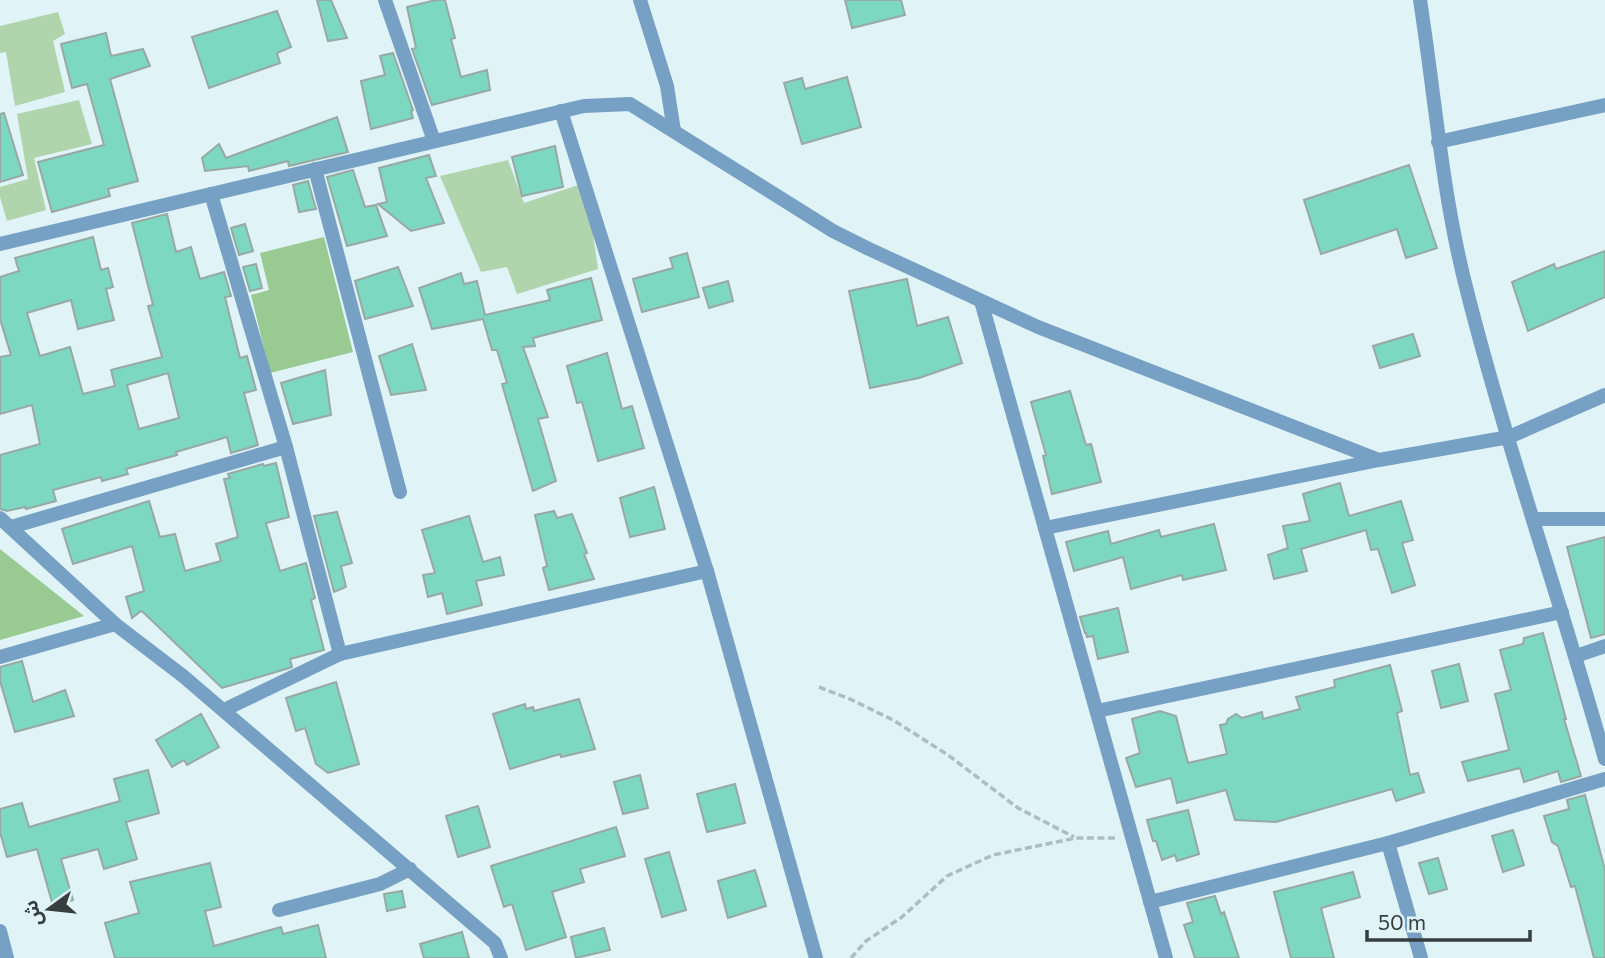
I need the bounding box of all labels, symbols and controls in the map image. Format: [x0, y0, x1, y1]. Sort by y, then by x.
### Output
north arrow [14, 874, 84, 944]
text: ش [18, 898, 47, 929]
scale bar [1367, 898, 1530, 942]
text: 50 m [1378, 909, 1426, 934]

